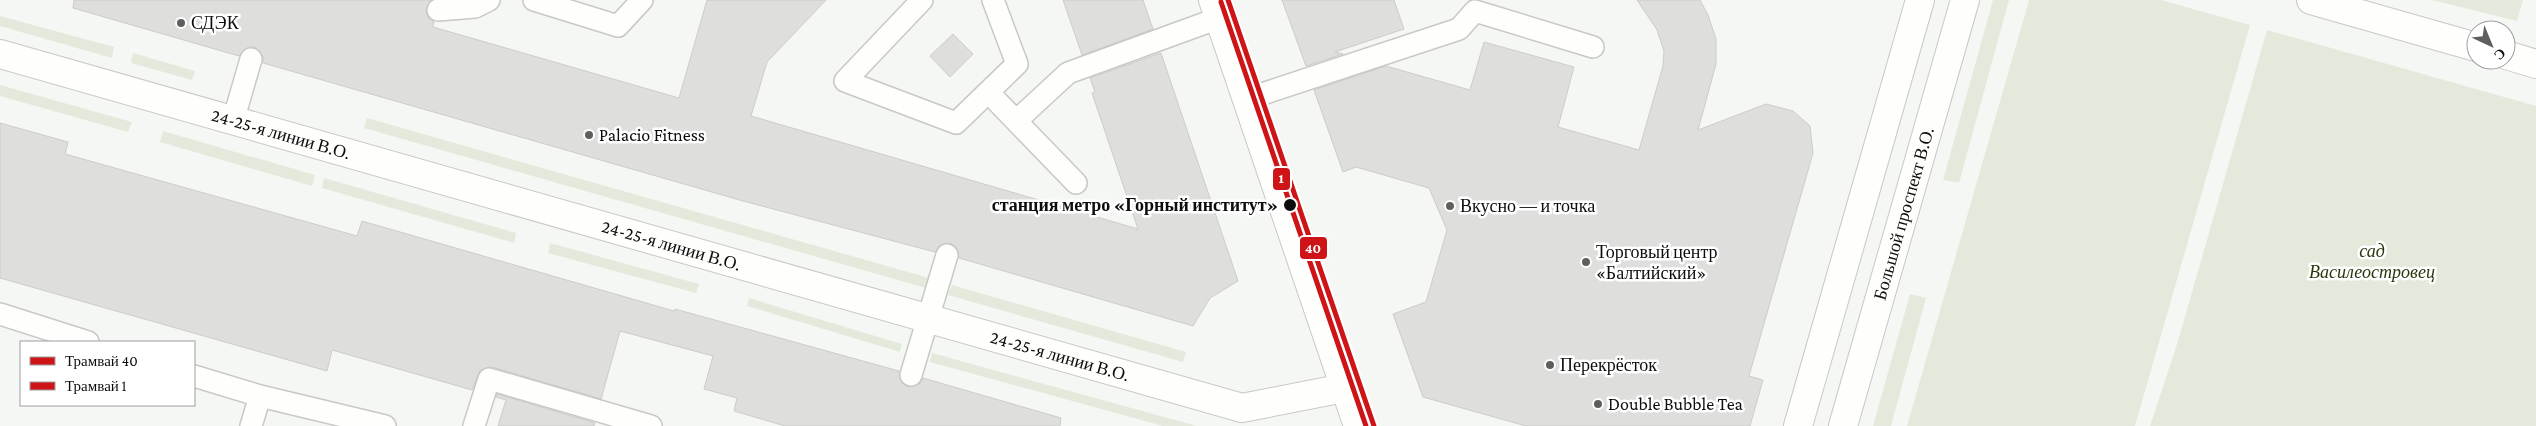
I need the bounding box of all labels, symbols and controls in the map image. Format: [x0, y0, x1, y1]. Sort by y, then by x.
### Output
place label: СДЭК [191, 13, 240, 33]
marker: СДЭК [175, 17, 187, 29]
north arrow [2466, 20, 2516, 70]
text: С [2491, 45, 2509, 64]
street label: 24-25-я линии В.О. [209, 105, 353, 163]
place label: Palacio Fitness [599, 125, 705, 145]
street label: Большой проспект В.О. [1870, 125, 1938, 302]
marker: Palacio Fitness [583, 129, 595, 141]
line badge: 1 [1272, 167, 1291, 191]
text: 1 [1278, 170, 1284, 186]
place label: станция метро «Горный институт» [992, 195, 1278, 215]
place label: Вкусно — и точка [1460, 196, 1595, 216]
marker: станция метро «Горный институт» [1282, 197, 1298, 213]
marker: Вкусно — и точка [1444, 200, 1456, 212]
street label: 24-25-я линии В.О. [599, 216, 743, 275]
line badge: 40 [1299, 236, 1328, 260]
text: 40 [1305, 240, 1321, 256]
park label: сад Василеостровец [2309, 241, 2435, 282]
place label: Торговый центр «Балтийский» [1596, 242, 1718, 283]
marker: Торговый центр «Балтийский» [1580, 256, 1592, 268]
street label: 24-25-я линии В.О. [988, 327, 1132, 385]
legend [20, 341, 195, 406]
text: Трамвай 40 [65, 353, 138, 369]
place label: Перекрёсток [1560, 355, 1657, 375]
marker: Перекрёсток [1544, 359, 1556, 371]
text: Трамвай 1 [65, 378, 127, 394]
place label: Double Bubble Tea [1608, 394, 1743, 414]
marker: Double Bubble Tea [1592, 398, 1604, 410]

